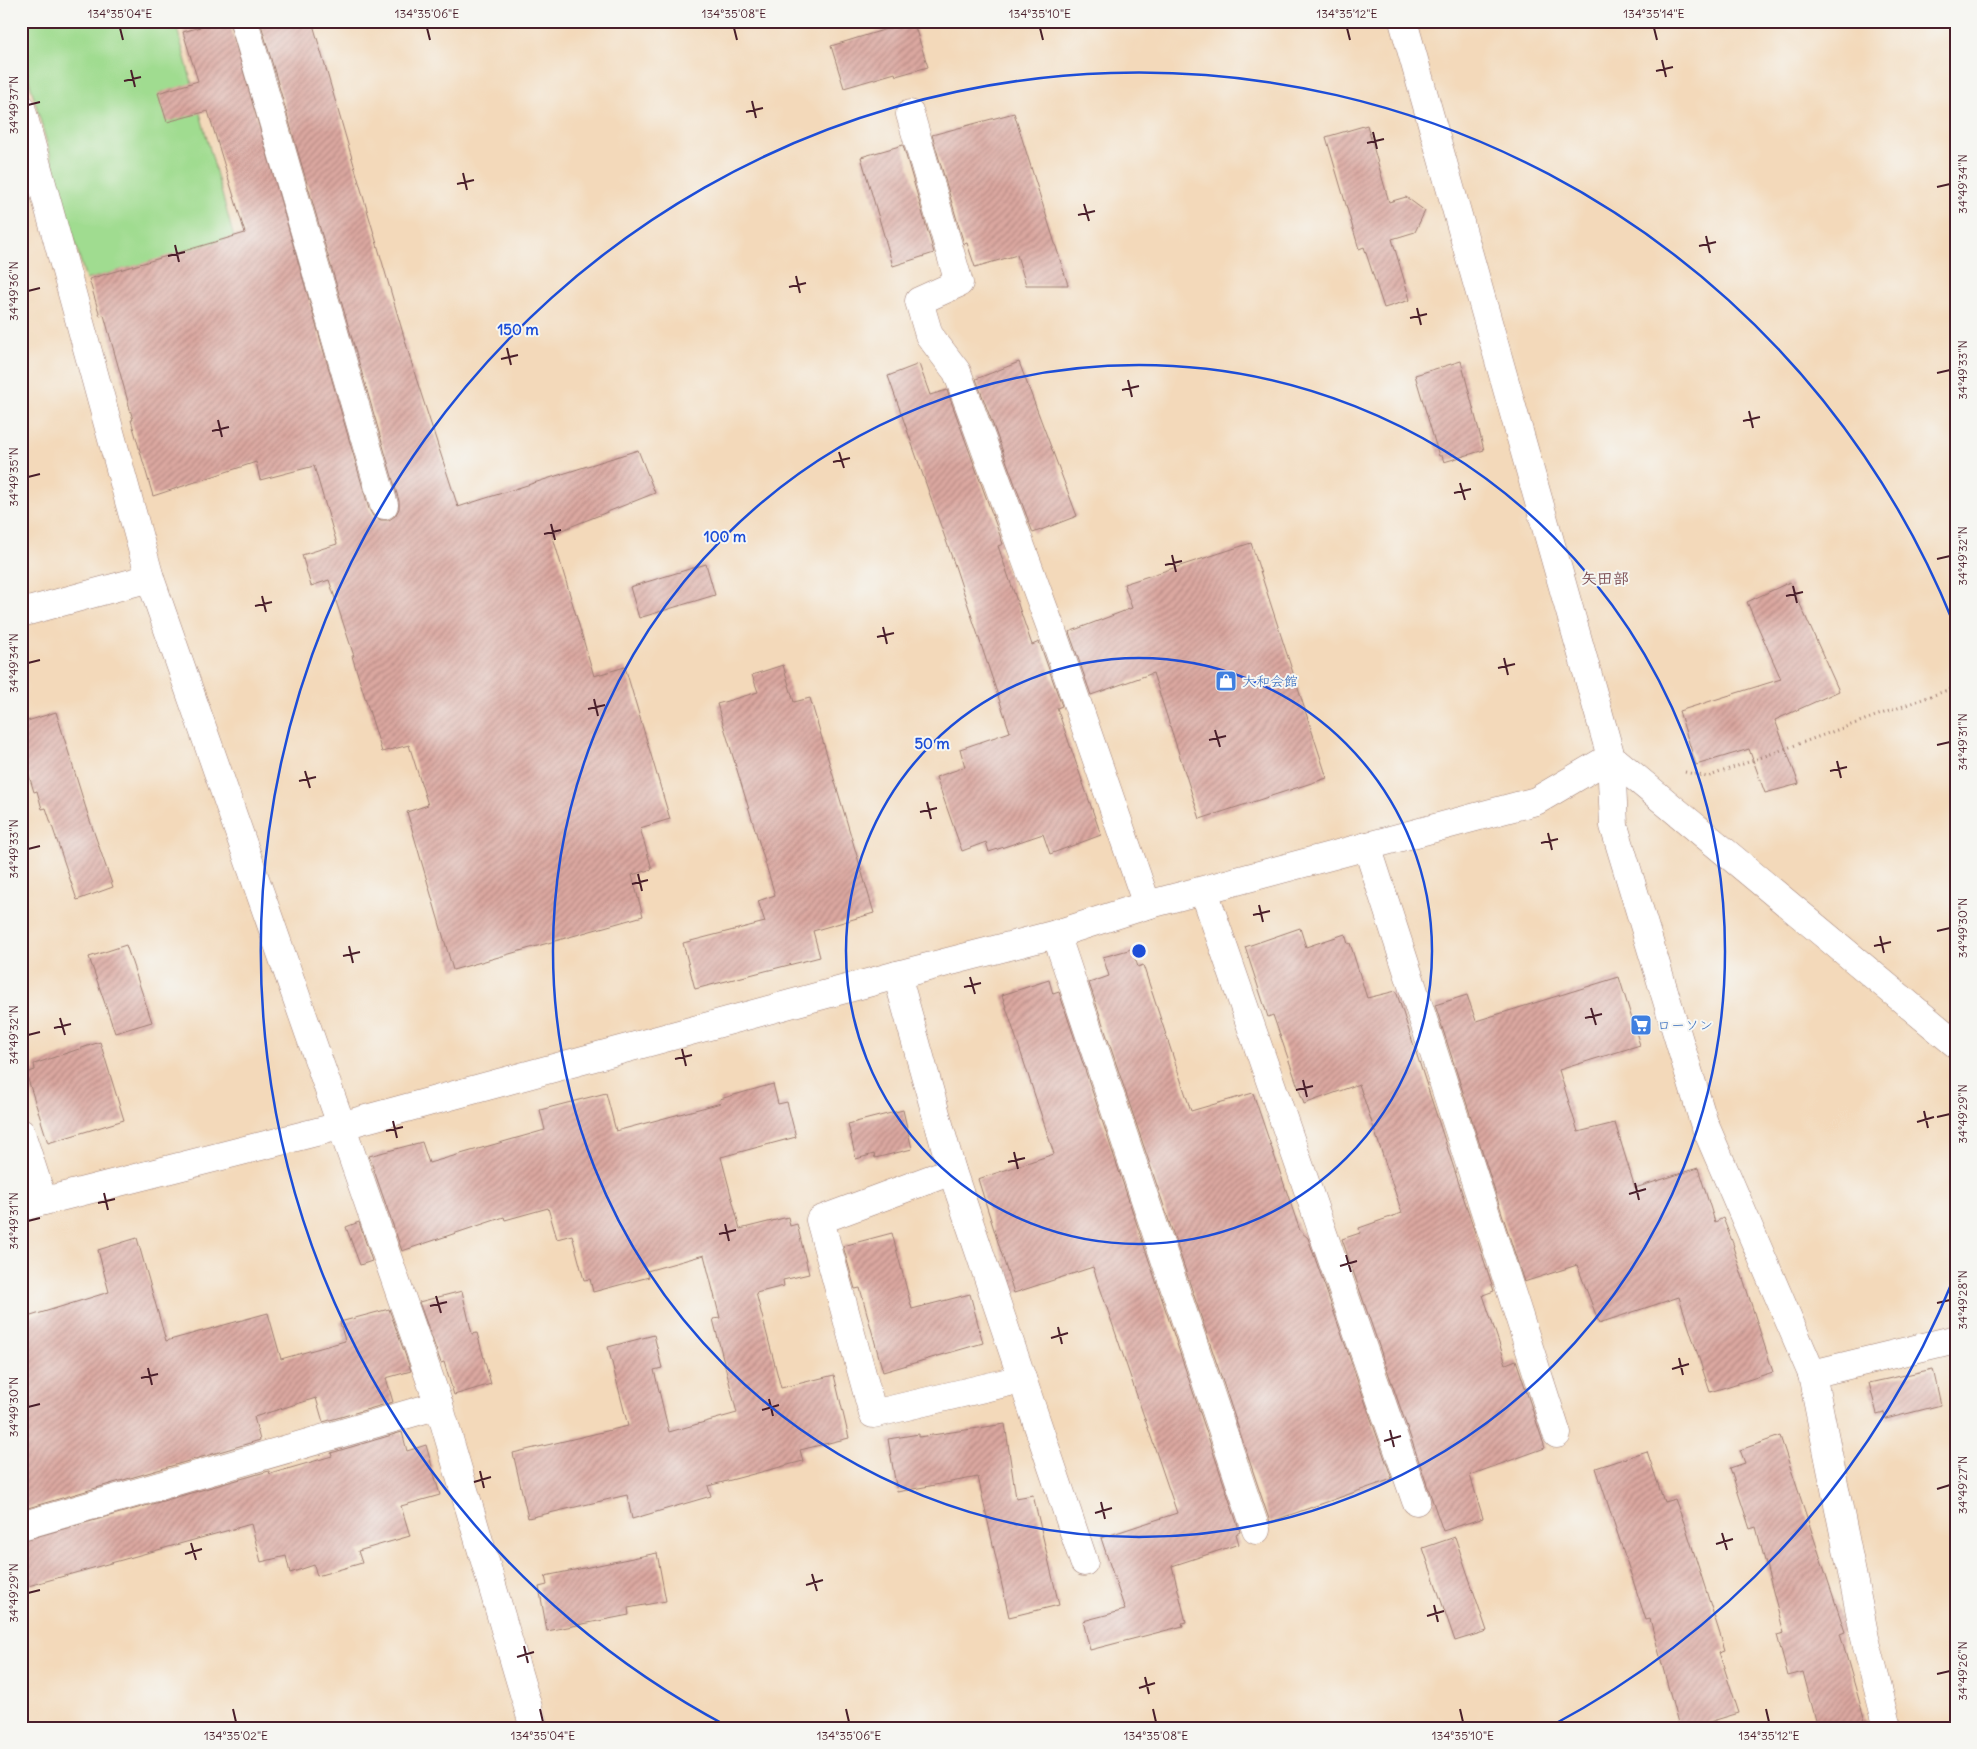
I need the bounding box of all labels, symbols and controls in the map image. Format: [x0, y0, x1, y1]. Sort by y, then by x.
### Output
text: 134°35'04"E [88, 6, 152, 21]
text: 134°35'06"E [395, 6, 459, 21]
text: 134°35'08"E [702, 6, 766, 21]
text: 134°35'10"E [1009, 6, 1071, 21]
text: 134°35'12"E [1316, 6, 1378, 21]
text: 134°35'14"E [1623, 6, 1685, 21]
text: 34°49'37"N [6, 76, 21, 134]
text: 34°49'34"N [1955, 154, 1970, 214]
text: 34°49'36"N [6, 261, 21, 321]
text: 150 m [497, 320, 539, 339]
text: 34°49'33"N [1955, 340, 1970, 400]
text: 34°49'35"N [6, 447, 21, 507]
text: 34°49'32"N [1955, 526, 1970, 586]
text: 100 m [704, 527, 746, 546]
district label: 矢田部 [1581, 568, 1629, 588]
text: 34°49'34"N [6, 633, 21, 693]
shop icon: 大和会館 [1214, 669, 1238, 693]
place label: 大和会館 [1242, 672, 1298, 690]
text: 34°49'31"N [1955, 713, 1970, 771]
text: 50 m [914, 734, 950, 753]
text: 34°49'33"N [6, 819, 21, 879]
text: 34°49'30"N [1955, 898, 1970, 958]
centre of rings [1130, 942, 1148, 960]
text: 34°49'32"N [6, 1005, 21, 1065]
supermarket icon: ローソン [1629, 1013, 1653, 1037]
place label: ローソン [1657, 1016, 1713, 1034]
text: 34°49'29"N [1955, 1084, 1970, 1144]
text: 34°49'31"N [6, 1192, 21, 1250]
text: 34°49'28"N [1955, 1270, 1970, 1330]
text: 34°49'30"N [6, 1377, 21, 1437]
text: 34°49'27"N [1955, 1456, 1970, 1514]
text: 34°49'29"N [6, 1563, 21, 1623]
text: 34°49'26"N [1955, 1641, 1970, 1701]
text: 134°35'02"E [204, 1728, 268, 1743]
text: 134°35'04"E [511, 1728, 575, 1743]
text: 134°35'06"E [817, 1728, 881, 1743]
text: 134°35'08"E [1124, 1728, 1188, 1743]
text: 134°35'10"E [1432, 1728, 1494, 1743]
text: 134°35'12"E [1738, 1728, 1800, 1743]

